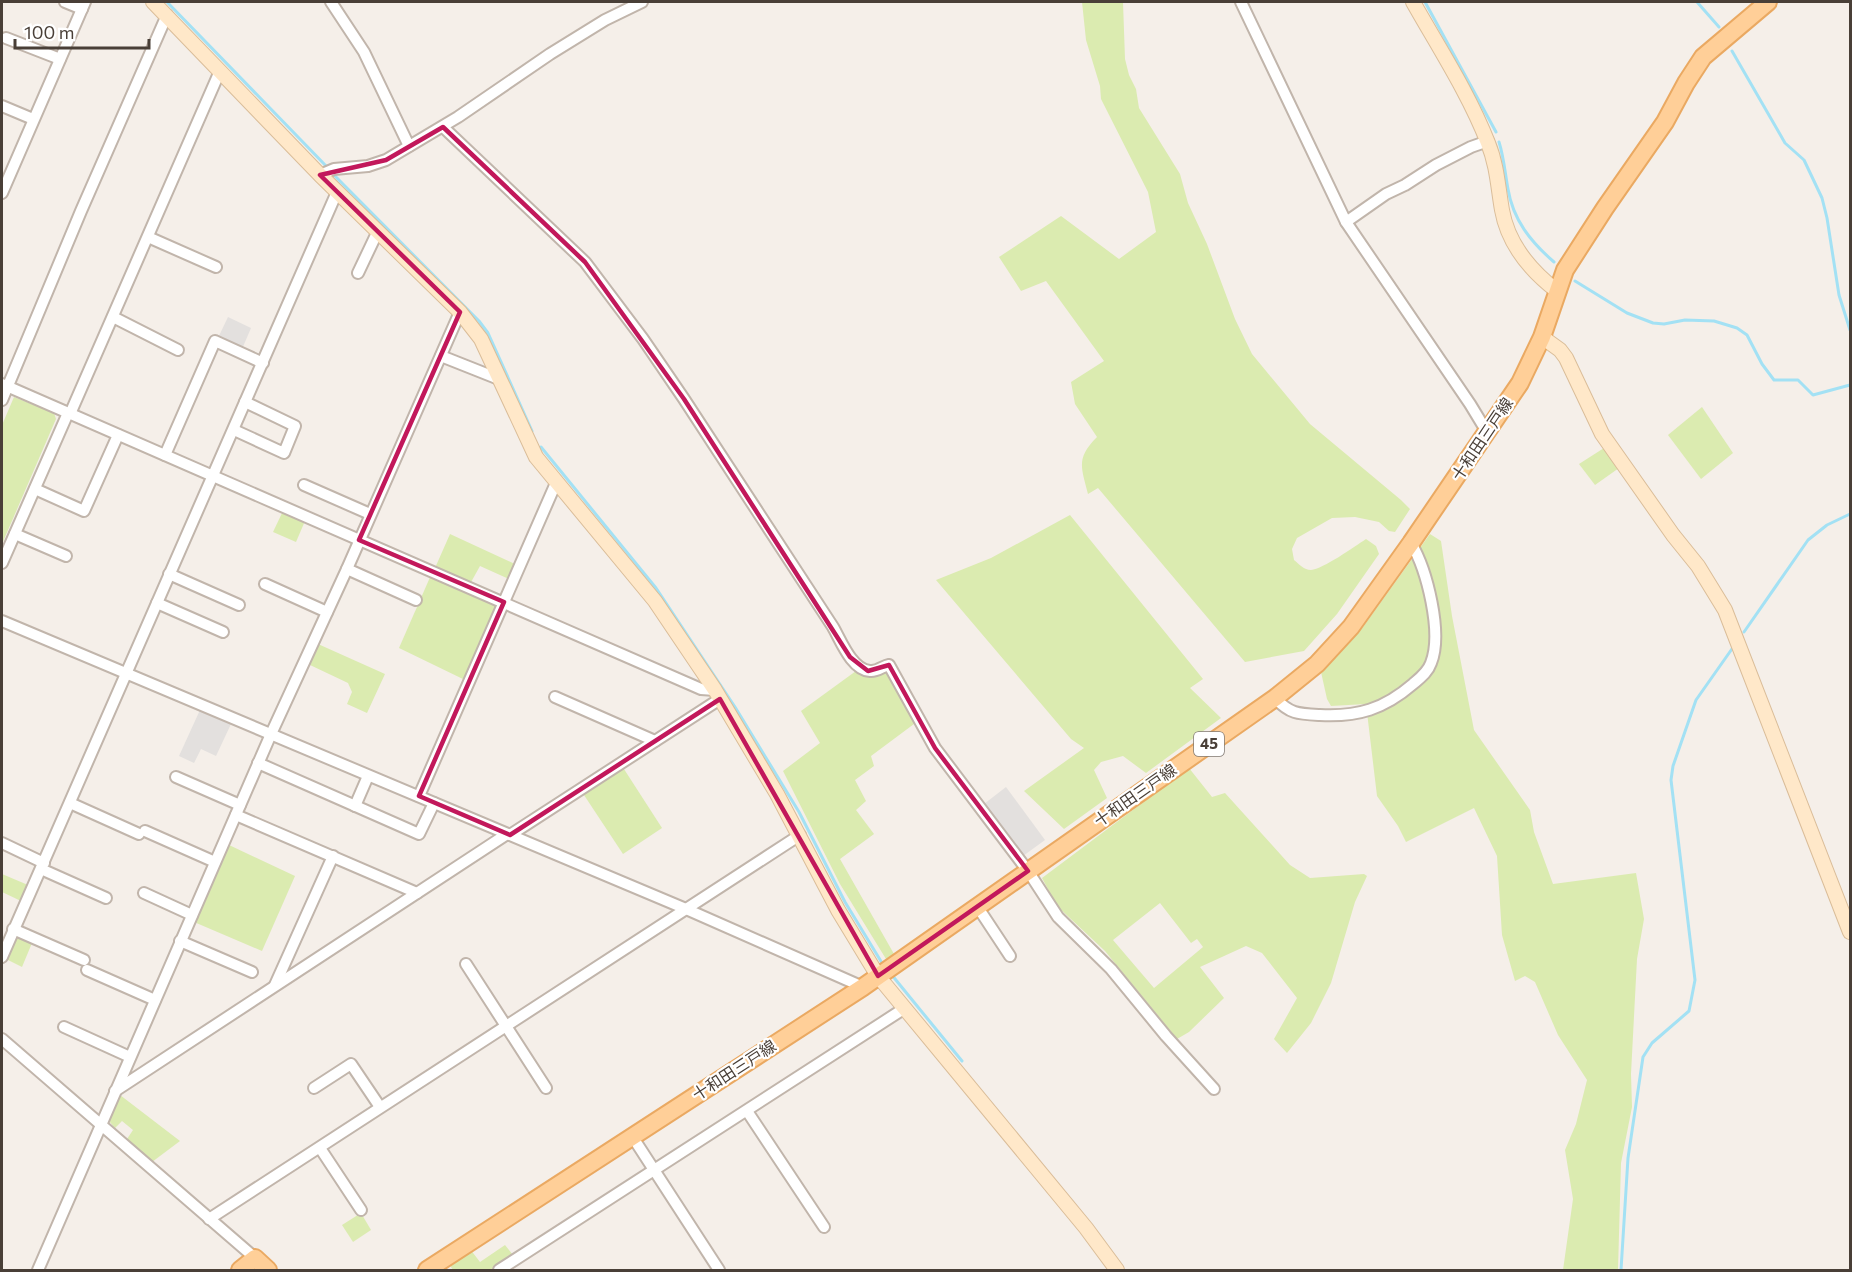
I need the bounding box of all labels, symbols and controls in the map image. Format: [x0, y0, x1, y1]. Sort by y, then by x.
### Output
scale bar [15, 12, 148, 50]
text: 100 m [24, 21, 74, 43]
street label: 十和田三戸線 [1447, 394, 1516, 484]
road number: 45 [1194, 732, 1224, 756]
street label: 十和田三戸線 [1090, 759, 1179, 830]
street label: 十和田三戸線 [688, 1035, 779, 1104]

